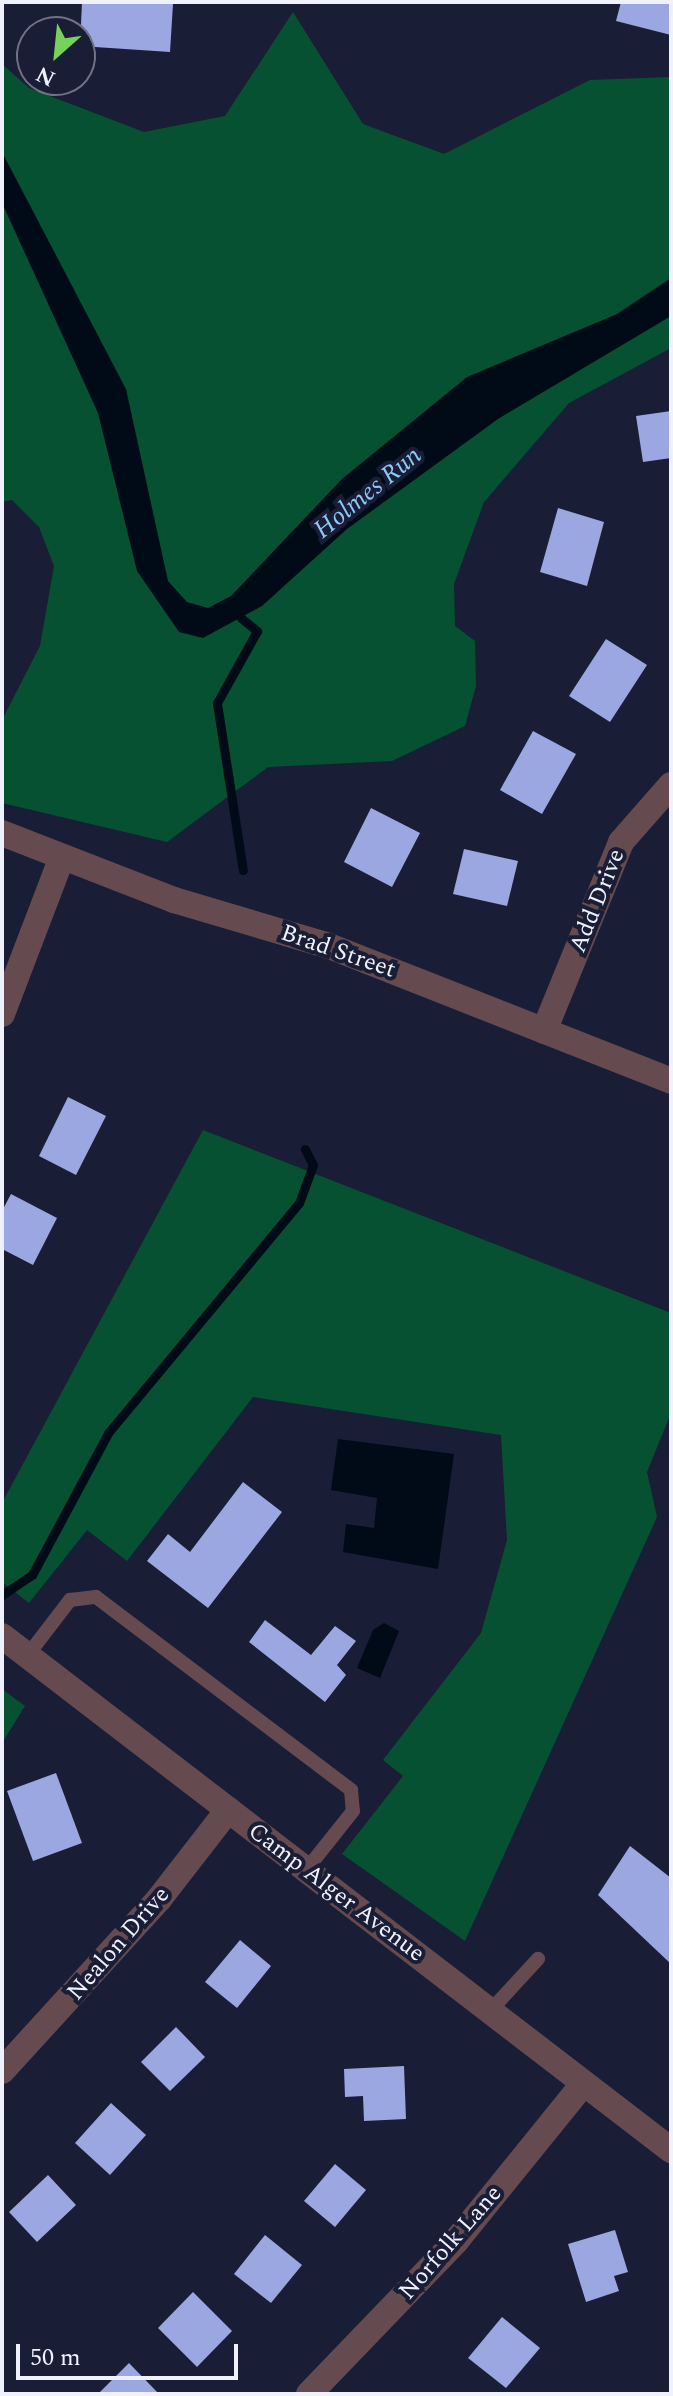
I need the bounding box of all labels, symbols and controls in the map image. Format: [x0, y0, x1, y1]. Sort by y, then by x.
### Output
north arrow [16, 16, 96, 96]
text: N [30, 57, 61, 95]
water label: Holmes Run [308, 440, 428, 546]
street label: Add Drive [564, 845, 632, 957]
street label: Brad Street [277, 919, 399, 985]
street label: Camp Alger Avenue [242, 1817, 430, 1969]
street label: Nealon Drive [62, 1881, 176, 2007]
street label: Norfolk Lane [394, 2180, 508, 2306]
scale bar [20, 2328, 242, 2378]
text: 50 m [30, 2340, 81, 2376]

